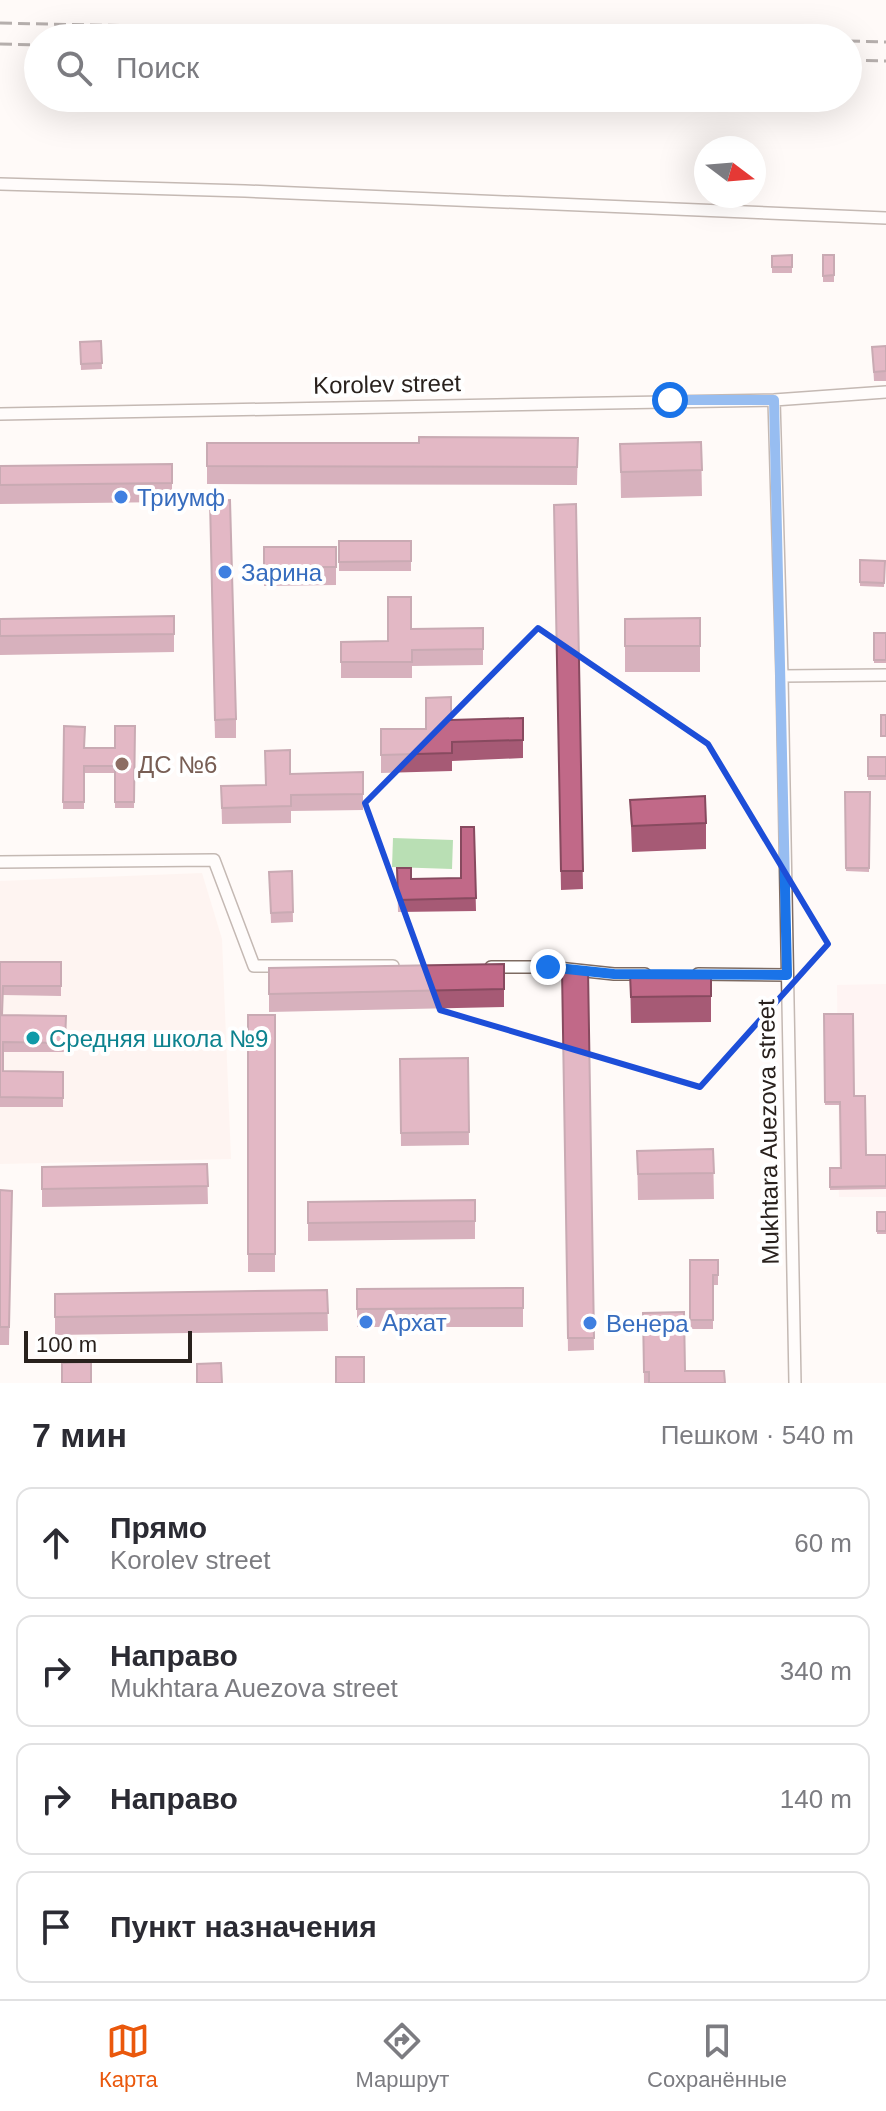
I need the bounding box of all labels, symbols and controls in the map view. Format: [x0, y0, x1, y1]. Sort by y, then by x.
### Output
search box [24, 24, 862, 112]
icon: search [52, 46, 96, 90]
text: Поиск [116, 51, 199, 84]
north arrow [694, 136, 766, 208]
street label: Korolev street [313, 369, 462, 399]
route start [652, 382, 688, 418]
place label: Триумф [137, 484, 225, 511]
marker: Триумф [112, 488, 130, 506]
place label: Зарина [241, 559, 323, 586]
marker: Зарина [216, 563, 234, 581]
place label: ДС №6 [138, 751, 217, 778]
marker: ДС №6 [113, 755, 131, 773]
route end [530, 949, 566, 985]
street label: Mukhtara Auezova street [752, 999, 784, 1265]
place label: Средняя школа №9 [49, 1025, 268, 1052]
marker: Средняя школа №9 [24, 1029, 42, 1047]
place label: Архат [382, 1309, 447, 1336]
place label: Венера [606, 1310, 689, 1337]
marker: Архат [357, 1313, 375, 1331]
marker: Венера [581, 1314, 599, 1332]
scale bar [24, 1327, 192, 1363]
text: 100 m [36, 1332, 97, 1357]
text: 7 мин [32, 1416, 127, 1454]
text: Пешком · 540 m [661, 1420, 854, 1450]
text: Прямо [110, 1511, 207, 1544]
icon: ahead [34, 1521, 78, 1565]
text: 60 m [794, 1528, 852, 1558]
text: Korolev street [110, 1545, 270, 1575]
text: Направо [110, 1639, 238, 1672]
icon: right [34, 1649, 78, 1693]
text: 340 m [780, 1656, 852, 1686]
text: Mukhtara Auezova street [110, 1673, 398, 1703]
icon: right [34, 1777, 78, 1821]
text: Направо [110, 1782, 238, 1815]
text: 140 m [780, 1784, 852, 1814]
icon: arrive [34, 1905, 78, 1949]
text: Пункт назначения [110, 1910, 377, 1943]
tab: Карта [99, 2019, 158, 2093]
tab: Маршрут [356, 2019, 449, 2093]
tab: Сохранённые [647, 2019, 787, 2093]

